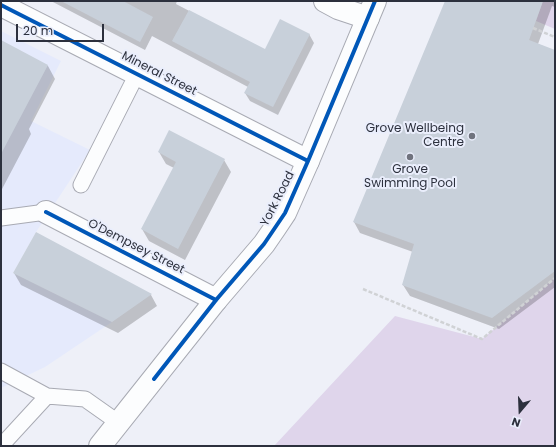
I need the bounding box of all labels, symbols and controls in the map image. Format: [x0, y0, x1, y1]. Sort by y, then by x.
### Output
scale bar [18, 16, 106, 42]
text: 20 m [23, 22, 53, 39]
street label: Mineral Street [119, 49, 199, 99]
place label: Grove Wellbeing Centre [366, 122, 464, 150]
marker: Grove Wellbeing Centre [467, 131, 477, 141]
marker: Grove Swimming Pool [405, 152, 415, 162]
place label: Grove Swimming Pool [364, 163, 456, 191]
street label: York Road [258, 169, 298, 229]
street label: O'Dempsey Street [85, 216, 187, 278]
north arrow [500, 391, 540, 431]
text: N [510, 413, 523, 431]

